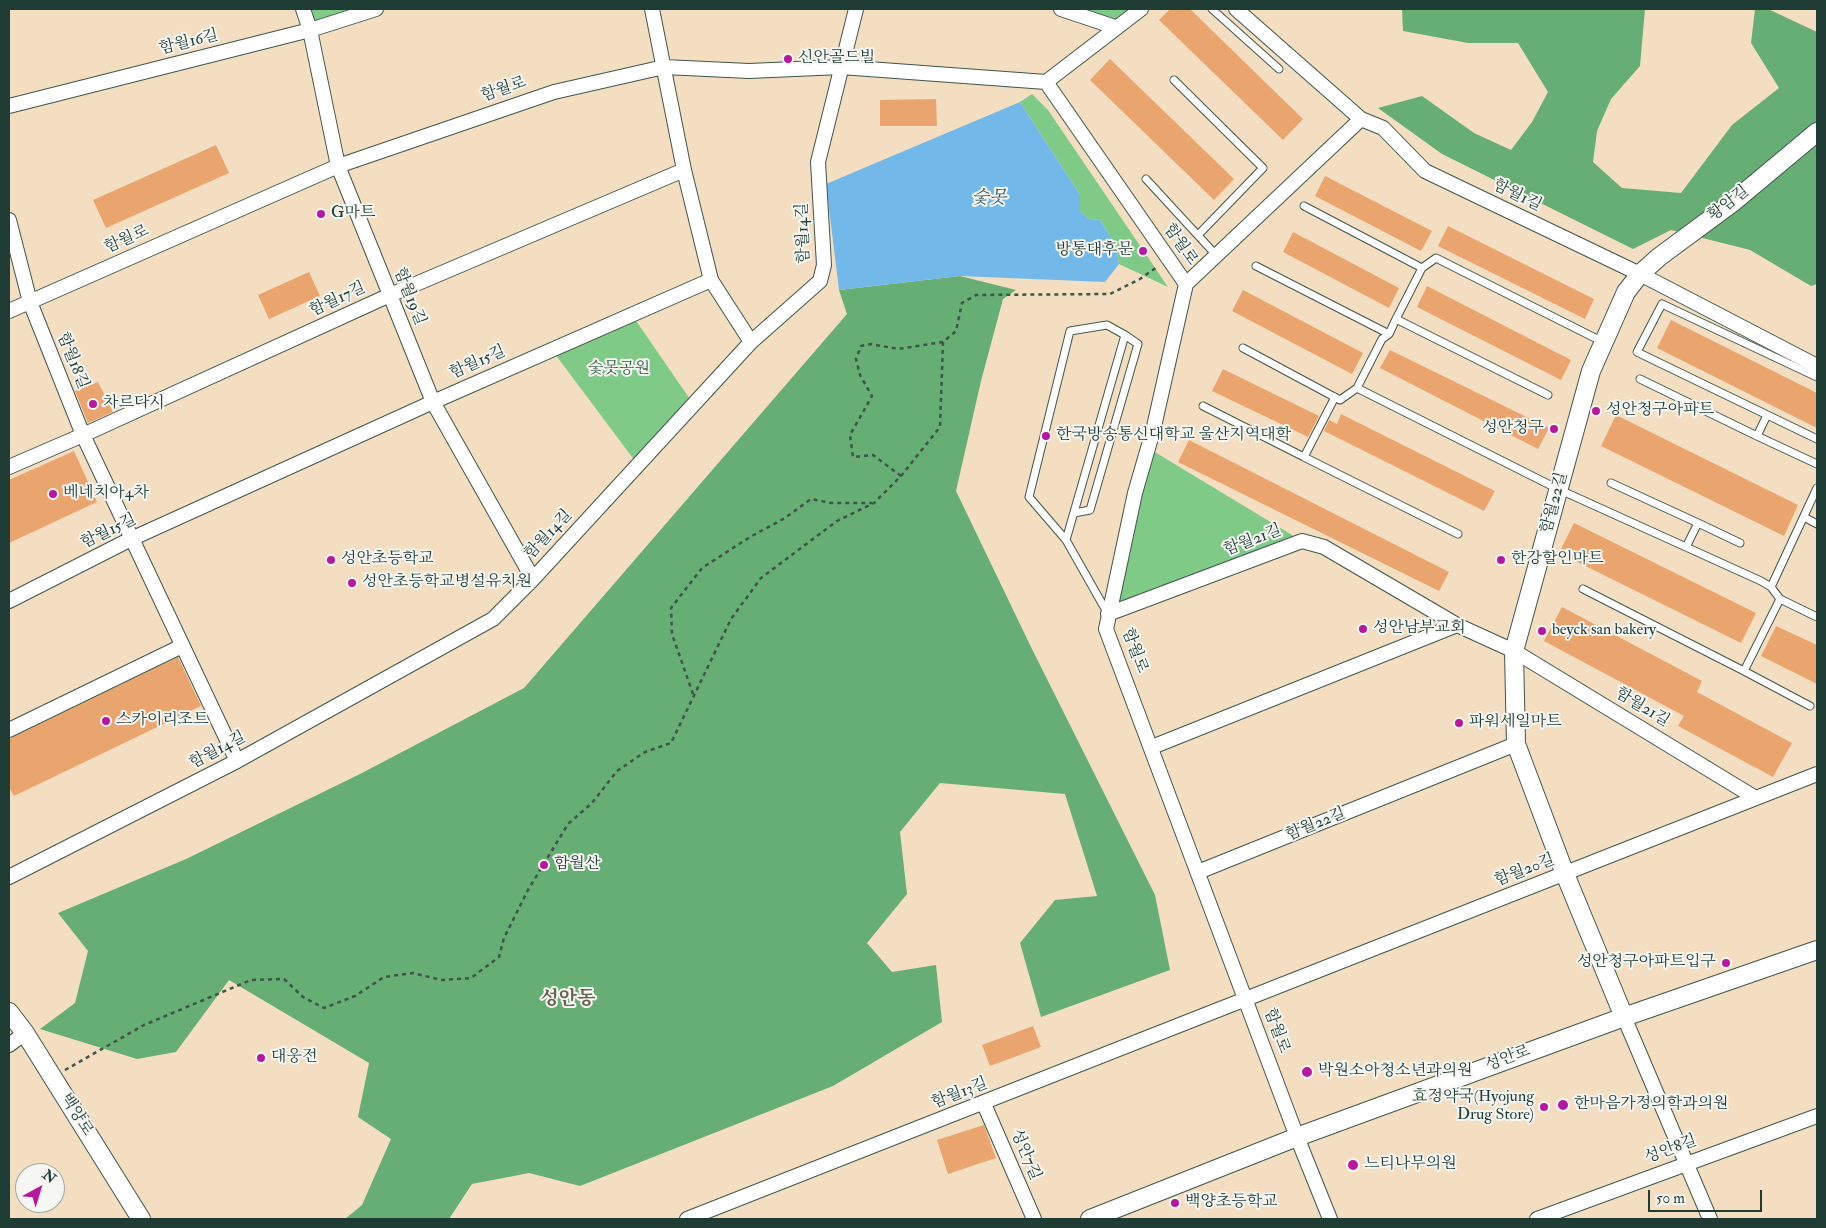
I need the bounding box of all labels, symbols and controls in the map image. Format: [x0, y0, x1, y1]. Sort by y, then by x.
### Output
street label: 함월16길 [158, 26, 220, 60]
place label: 신안골드빌 [798, 49, 875, 69]
marker: 신안골드빌 [782, 53, 794, 65]
street label: 함월로 [479, 73, 529, 107]
street label: 함월1길 [1489, 176, 1545, 216]
street label: 황암길 [1705, 182, 1753, 226]
water label: 숯못 [972, 188, 1006, 210]
street label: 함월14길 [793, 202, 815, 264]
place label: G마트 [331, 204, 375, 224]
marker: G마트 [315, 208, 327, 220]
street label: 함월로 [1159, 221, 1201, 269]
street label: 함월로 [102, 222, 152, 258]
place label: 방통대후문 [1056, 241, 1133, 261]
marker: 방통대후문 [1137, 245, 1149, 257]
street label: 함월19길 [389, 265, 429, 329]
street label: 함월17길 [307, 279, 369, 321]
street label: 함월18길 [52, 330, 92, 392]
street label: 함월15길 [447, 342, 509, 384]
park label: 숯못공원 [588, 360, 650, 380]
place label: 차르다시 [103, 394, 165, 414]
marker: 차르다시 [87, 398, 99, 410]
place label: 성안청구아파트 [1606, 401, 1714, 421]
marker: 성안청구아파트 [1590, 405, 1602, 417]
place label: 성안청구 [1482, 419, 1544, 439]
marker: 성안청구 [1548, 423, 1560, 435]
place label: 한국방송통신대학교 울산지역대학 [1056, 426, 1291, 446]
marker: 한국방송통신대학교 울산지역대학 [1040, 430, 1052, 442]
street label: 함월22길 [1538, 470, 1572, 536]
place label: 베네치아4차 [63, 484, 149, 504]
marker: 베네치아4차 [47, 488, 59, 500]
street label: 함월14길 [521, 506, 577, 564]
street label: 함월15길 [78, 510, 140, 554]
street label: 함월21길 [1221, 521, 1285, 561]
place label: 성안초등학교 [341, 550, 434, 570]
place label: 한강할인마트 [1511, 550, 1604, 570]
marker: 성안초등학교 [325, 554, 337, 566]
marker: 한강할인마트 [1495, 554, 1507, 566]
place label: 성안초등학교병설유치원 [362, 573, 532, 593]
marker: 성안초등학교병설유치원 [346, 577, 358, 589]
place label: 성안남부교회 [1373, 619, 1466, 639]
place label: beyck san bakery [1552, 621, 1656, 641]
marker: 성안남부교회 [1357, 623, 1369, 635]
marker: beyck san bakery [1536, 625, 1548, 637]
street label: 함월로 [1117, 626, 1151, 676]
street label: 함월21길 [1611, 684, 1673, 732]
place label: 스카이리조트 [116, 711, 209, 731]
place label: 파워세일마트 [1469, 713, 1562, 733]
marker: 스카이리조트 [100, 715, 112, 727]
marker: 파워세일마트 [1453, 717, 1465, 729]
street label: 함월14길 [187, 728, 249, 774]
street label: 함월22길 [1283, 804, 1349, 846]
street label: 함월20길 [1492, 851, 1558, 891]
place label: 함월산 [554, 855, 600, 875]
marker: 함월산 [538, 859, 550, 871]
place label: 성안청구아파트입구 [1577, 953, 1716, 973]
marker: 성안청구아파트입구 [1720, 957, 1732, 969]
district label: 성안동 [540, 989, 596, 1011]
street label: 함월로 [1259, 1006, 1293, 1056]
street label: 성안로 [1483, 1042, 1533, 1076]
place label: 대웅전 [271, 1048, 317, 1068]
marker: 대웅전 [255, 1052, 267, 1064]
place label: 박원소아청소년과의원 [1318, 1062, 1473, 1082]
marker: 박원소아청소년과의원 [1300, 1065, 1314, 1079]
street label: 함월13길 [929, 1075, 991, 1113]
place label: 효정약국(Hyojung Drug Store) [1412, 1088, 1534, 1126]
street label: 백양로 [56, 1090, 96, 1140]
place label: 한마음가정의학과의원 [1574, 1095, 1729, 1115]
marker: 한마음가정의학과의원 [1556, 1098, 1570, 1112]
marker: 효정약국(Hyojung Drug Store) [1538, 1101, 1550, 1113]
street label: 성안7길 [1006, 1127, 1044, 1183]
street label: 성안8길 [1642, 1132, 1700, 1168]
place label: 느티나무의원 [1364, 1155, 1457, 1175]
marker: 느티나무의원 [1346, 1158, 1360, 1172]
north arrow [15, 1163, 65, 1213]
text: N [39, 1166, 59, 1187]
scale bar [1651, 1180, 1765, 1212]
text: 50 m [1656, 1189, 1685, 1208]
place label: 백양초등학교 [1185, 1193, 1278, 1213]
marker: 백양초등학교 [1169, 1197, 1181, 1209]

